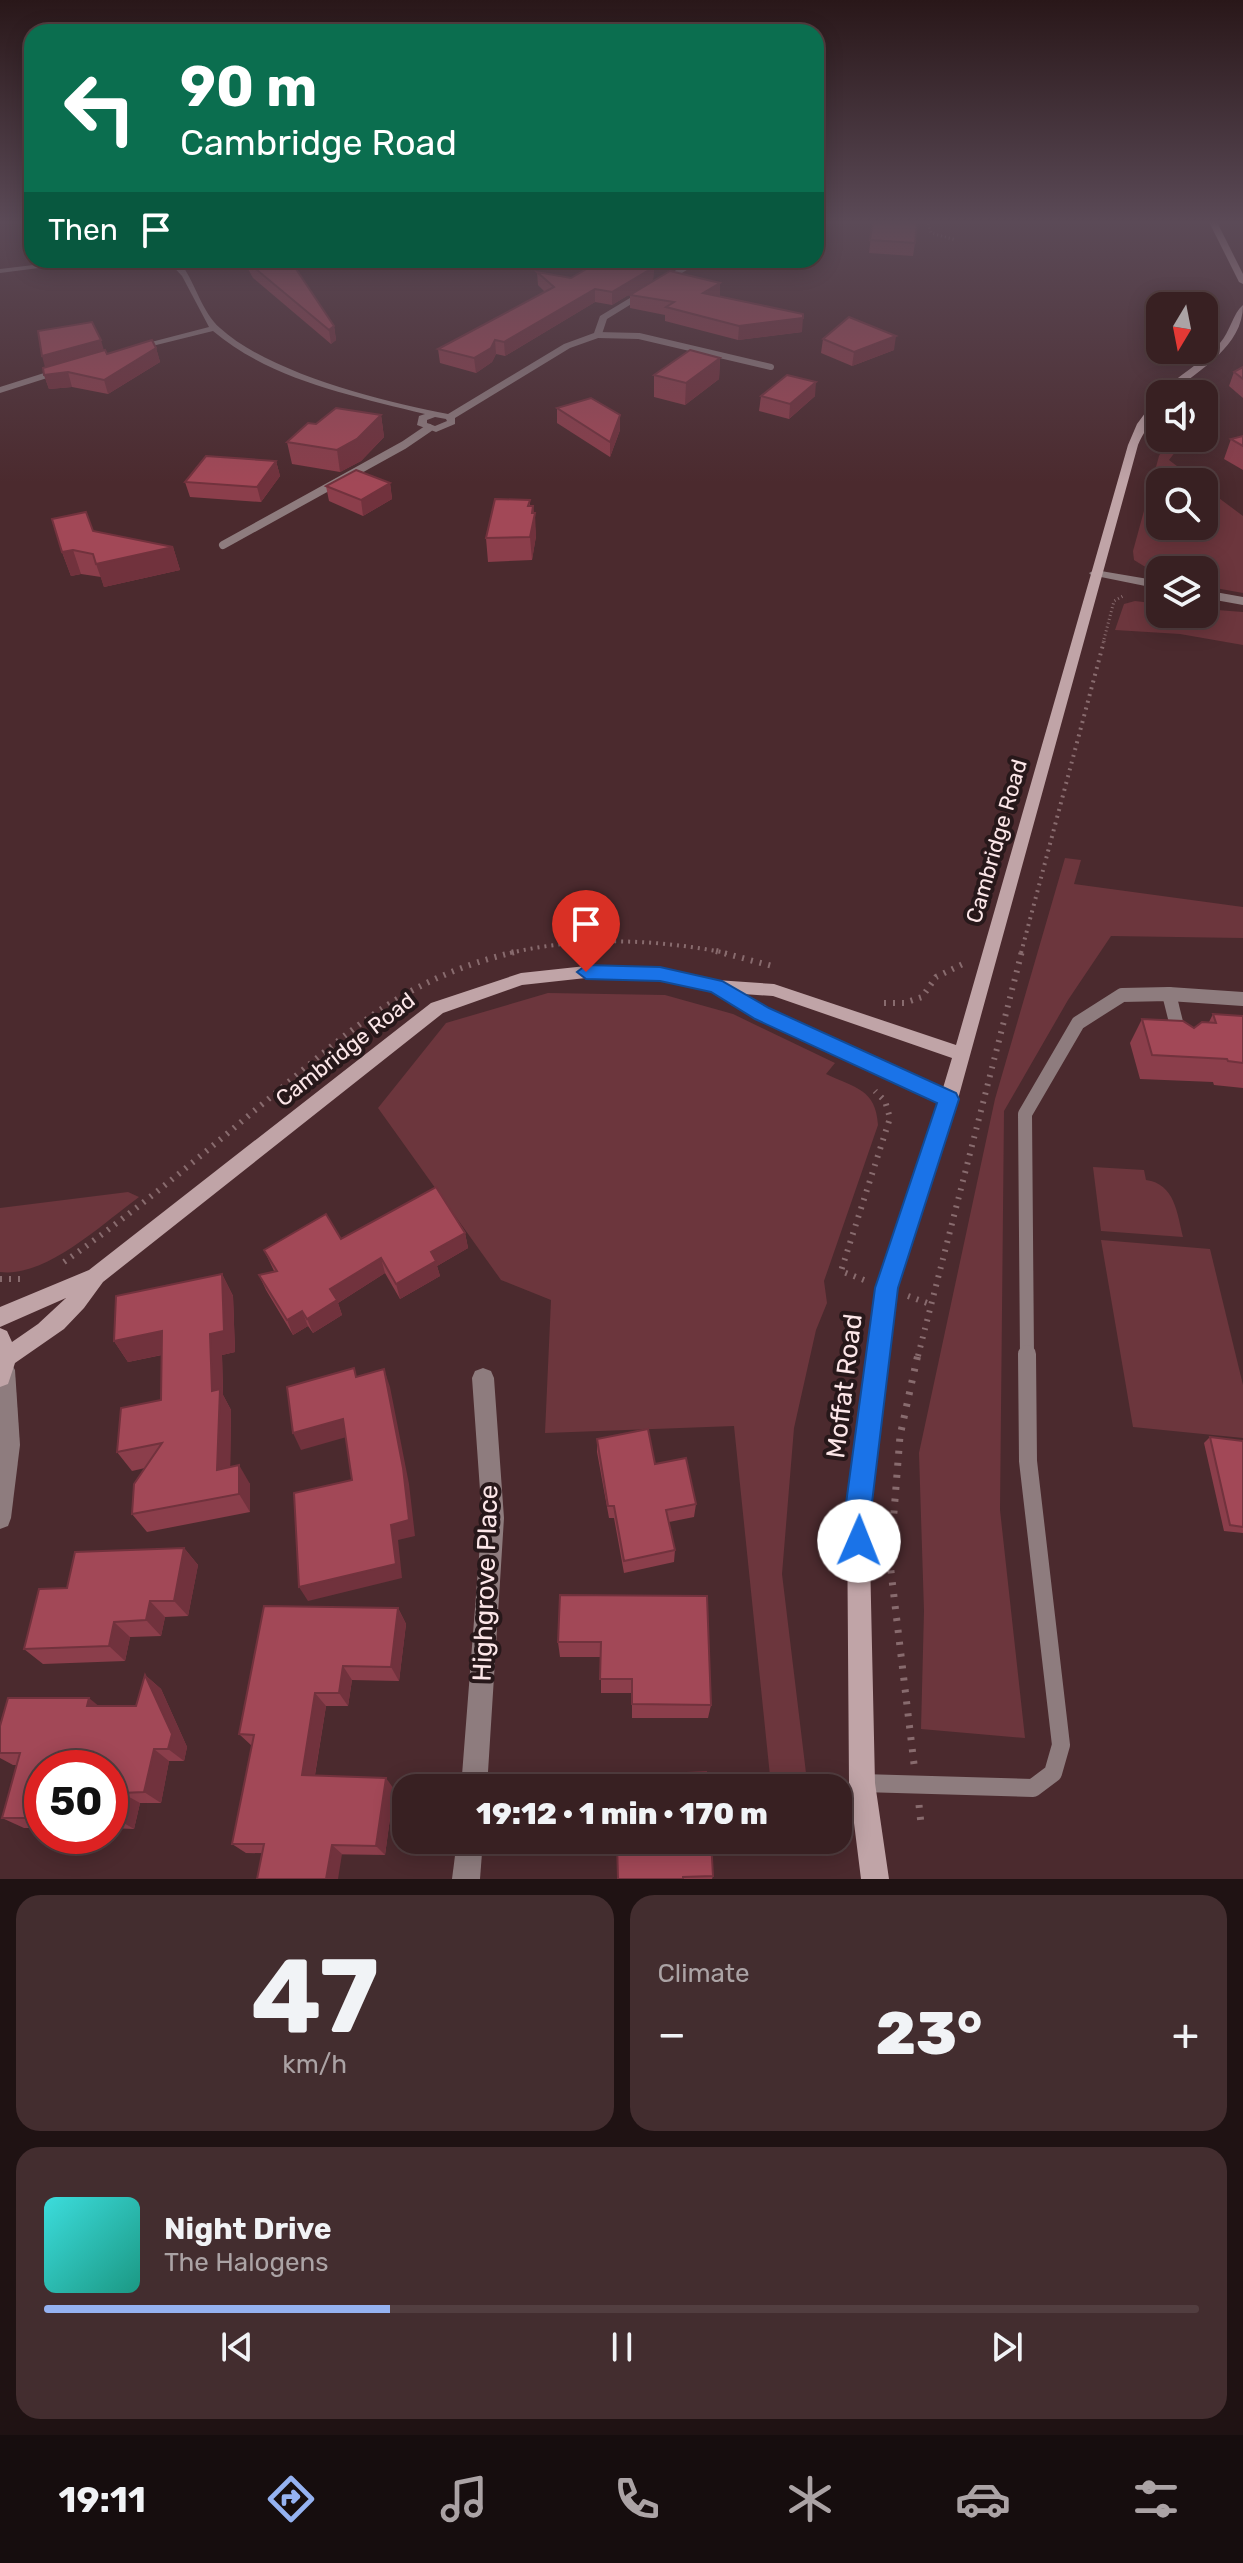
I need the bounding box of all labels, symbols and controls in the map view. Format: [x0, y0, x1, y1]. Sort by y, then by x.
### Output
text: 90 m [180, 54, 317, 120]
icon: left [48, 56, 152, 160]
text: Cambridge Road [180, 121, 457, 164]
icon: arrive [134, 208, 178, 252]
text: Then [48, 212, 118, 248]
north arrow [1146, 292, 1218, 364]
map controls [1146, 292, 1218, 628]
button: sound [1146, 380, 1218, 452]
button: search [1146, 468, 1218, 540]
button: layers [1146, 556, 1218, 628]
street label: Cambridge Road [960, 756, 1033, 926]
pin [552, 890, 620, 972]
icon: arrive [564, 902, 608, 946]
street label: Cambridge Road [270, 987, 420, 1112]
street label: Moffat Road [820, 1312, 869, 1460]
street label: Highgrove Place [467, 1484, 504, 1682]
position arrow [817, 1499, 901, 1583]
speed limit sign: 50 [24, 1750, 128, 1854]
text: 19:12 · 1 min · 170 m [476, 1796, 768, 1832]
text: 47 [251, 1935, 379, 2058]
text: Climate [658, 1958, 750, 1989]
text: 23° [875, 1998, 982, 2069]
text: − [658, 2008, 686, 2060]
text: + [1172, 2008, 1199, 2060]
text: km/h [282, 2049, 347, 2080]
text: Night Drive [164, 2211, 332, 2247]
text: The Halogens [164, 2247, 329, 2278]
icon: previous [215, 2325, 259, 2369]
icon: pause [600, 2325, 644, 2369]
icon: next [985, 2325, 1029, 2369]
icon: directions [263, 2471, 319, 2527]
icon: music [436, 2471, 492, 2527]
icon: phone [609, 2471, 665, 2527]
icon: climate [782, 2471, 838, 2527]
icon: car [955, 2471, 1011, 2527]
icon: filters [1128, 2471, 1184, 2527]
text: 19:11 [59, 2478, 146, 2521]

